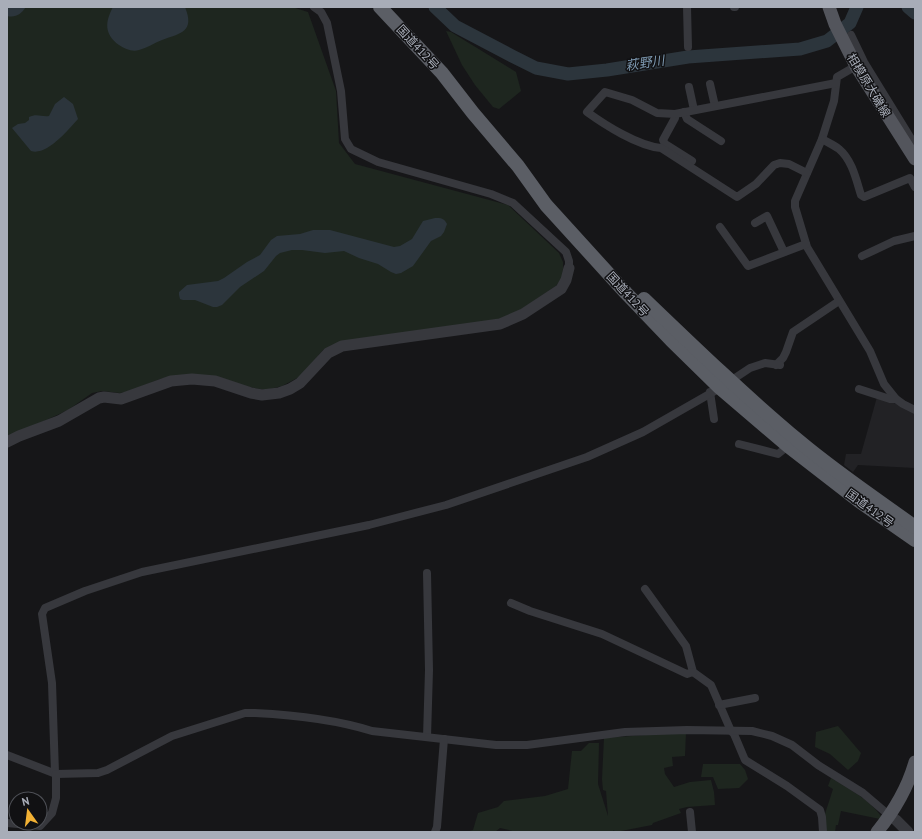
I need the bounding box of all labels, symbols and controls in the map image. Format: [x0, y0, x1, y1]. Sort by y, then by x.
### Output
street label: 国道412号 [394, 22, 442, 72]
street label: 相模原大磯線 [844, 50, 894, 120]
water label: 萩野川 [624, 52, 667, 74]
street label: 国道412号 [604, 269, 652, 319]
street label: 国道412号 [843, 486, 897, 530]
north arrow [8, 791, 48, 831]
text: N [20, 794, 31, 809]

